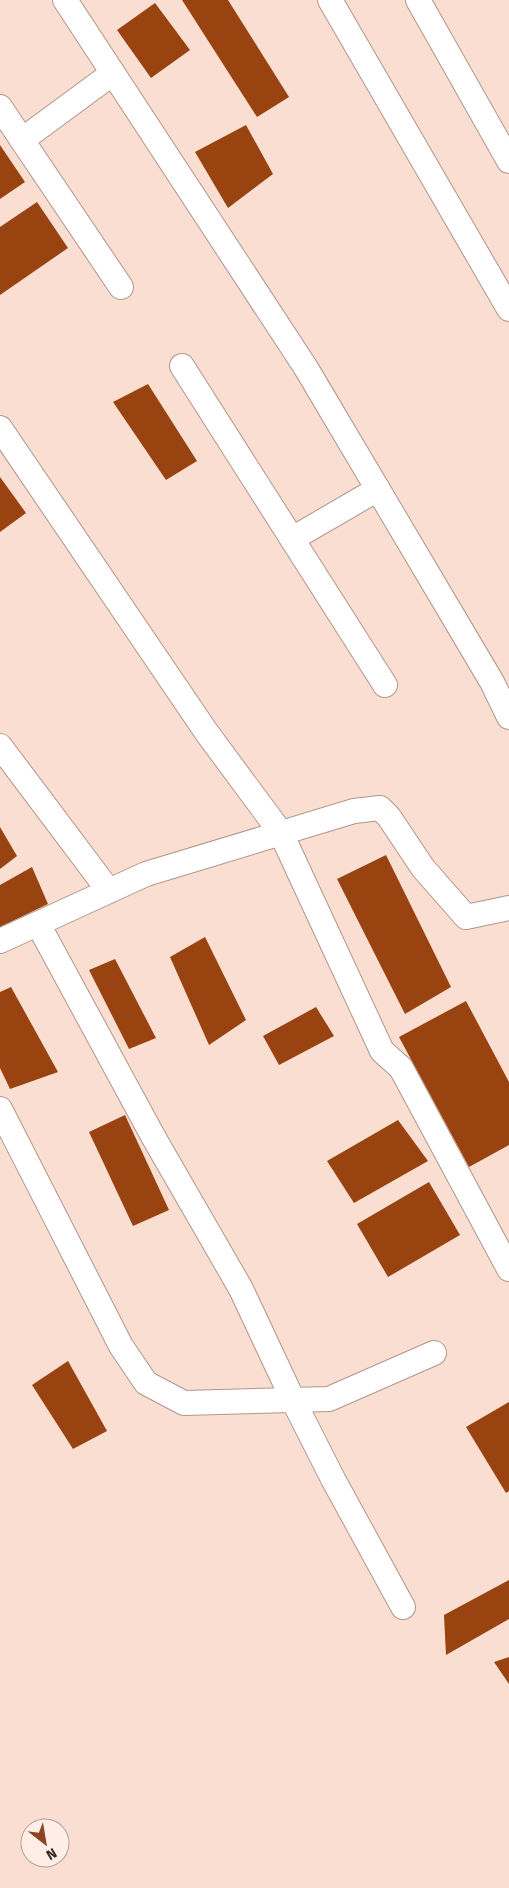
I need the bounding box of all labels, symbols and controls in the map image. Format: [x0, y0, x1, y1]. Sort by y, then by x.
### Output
north arrow [20, 1818, 70, 1868]
text: N [43, 1844, 60, 1863]

